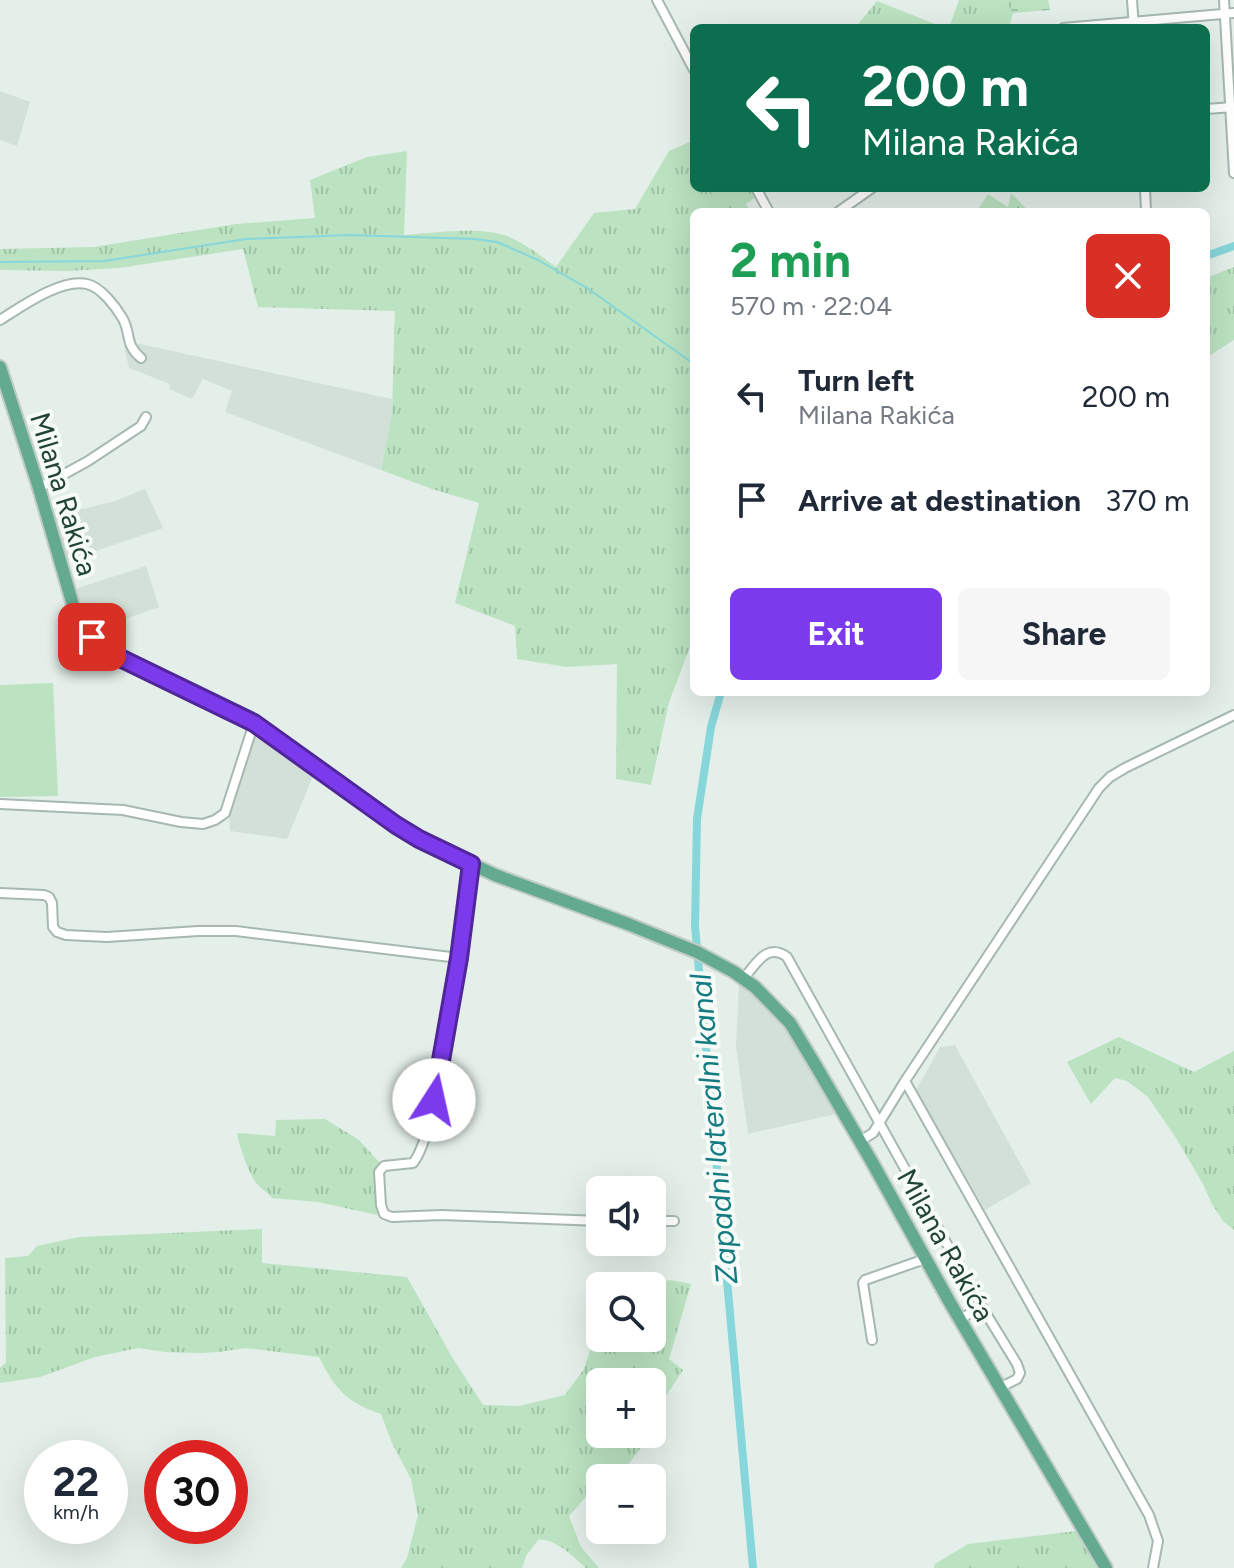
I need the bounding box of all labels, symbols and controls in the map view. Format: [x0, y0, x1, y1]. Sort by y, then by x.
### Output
text: 200 m [862, 53, 1029, 120]
icon: left [730, 56, 834, 160]
text: Milana Rakića [862, 121, 1079, 164]
text: 2 min [730, 231, 851, 289]
button: close [1086, 234, 1170, 318]
text: 570 m · 22:04 [730, 290, 892, 322]
text: Turn left [798, 362, 915, 399]
icon: left [730, 374, 774, 418]
text: 200 m [1082, 378, 1170, 415]
text: Milana Rakića [798, 399, 955, 431]
street label: Milana Rakića [23, 408, 105, 580]
icon: arrive [730, 478, 774, 522]
text: Arrive at destination [798, 482, 1081, 519]
text: 370 m [1105, 482, 1190, 519]
button: Exit [730, 588, 942, 680]
button: Share [958, 588, 1170, 680]
pin [58, 603, 126, 671]
icon: arrive [70, 615, 114, 659]
water label: Zapadni lateralni kanal [681, 972, 746, 1286]
position arrow [392, 1058, 476, 1142]
street label: Milana Rakića [890, 1163, 1002, 1327]
map controls [586, 1176, 666, 1544]
button: sound [586, 1176, 666, 1256]
button: search [586, 1272, 666, 1352]
button: + [586, 1368, 666, 1448]
speed limit sign: 30 [144, 1440, 248, 1544]
text: 22 [53, 1458, 99, 1506]
button: − [586, 1464, 666, 1544]
text: km/h [53, 1500, 99, 1524]

